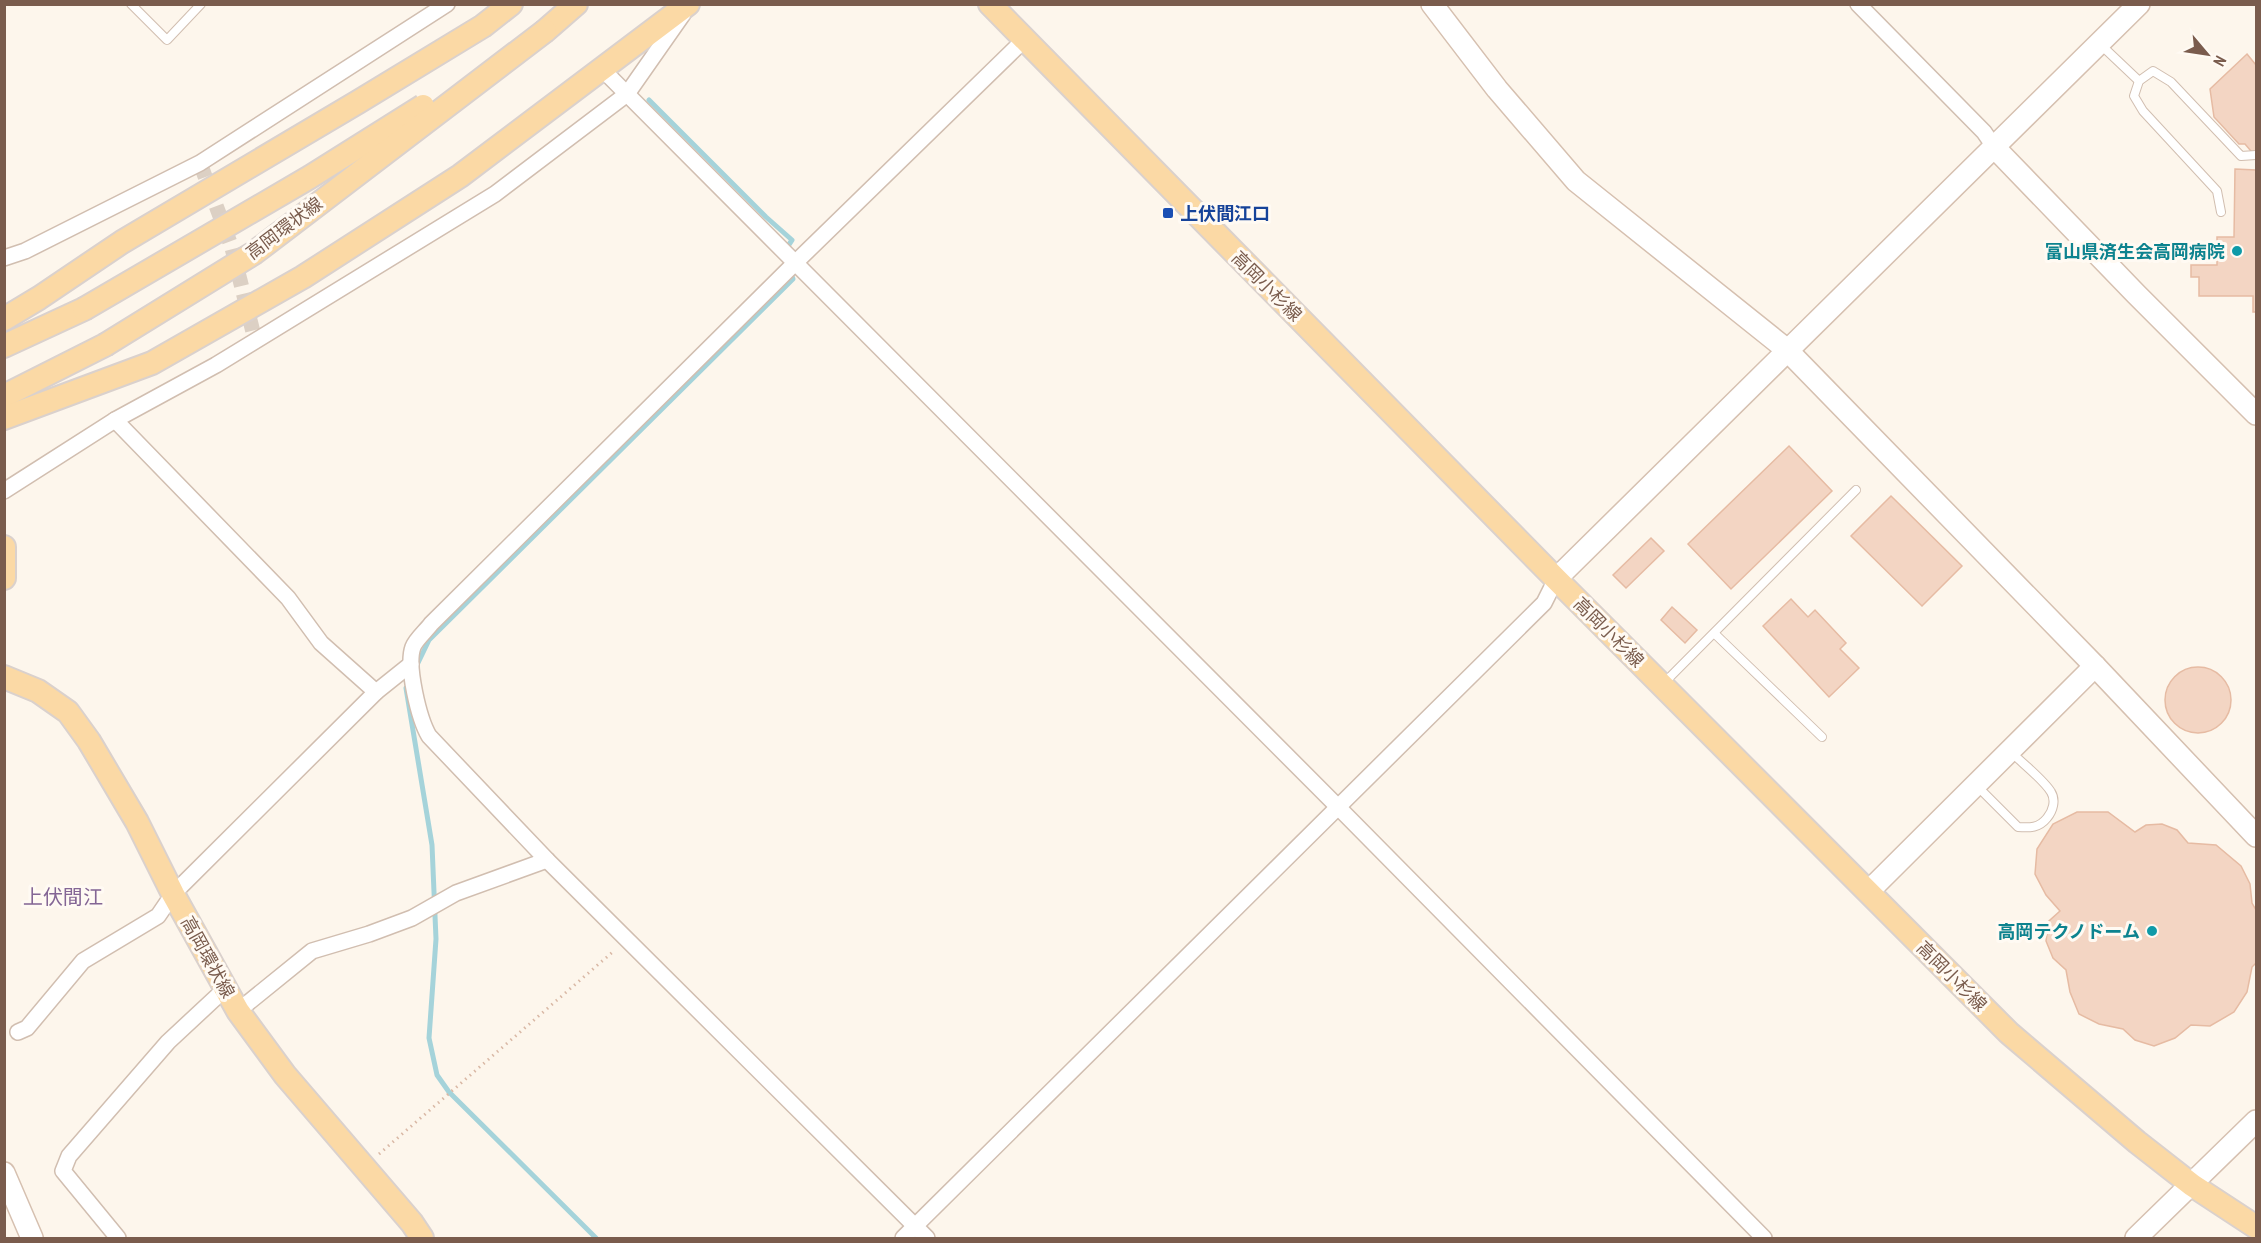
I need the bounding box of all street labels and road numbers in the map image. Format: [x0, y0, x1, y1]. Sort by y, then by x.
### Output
street label: 高岡環状線 [241, 192, 327, 264]
street label: 高岡小杉線 [1227, 246, 1307, 326]
street label: 高岡小杉線 [1569, 592, 1649, 672]
street label: 高岡環状線 [176, 912, 240, 1002]
street label: 高岡小杉線 [1912, 936, 1992, 1016]

